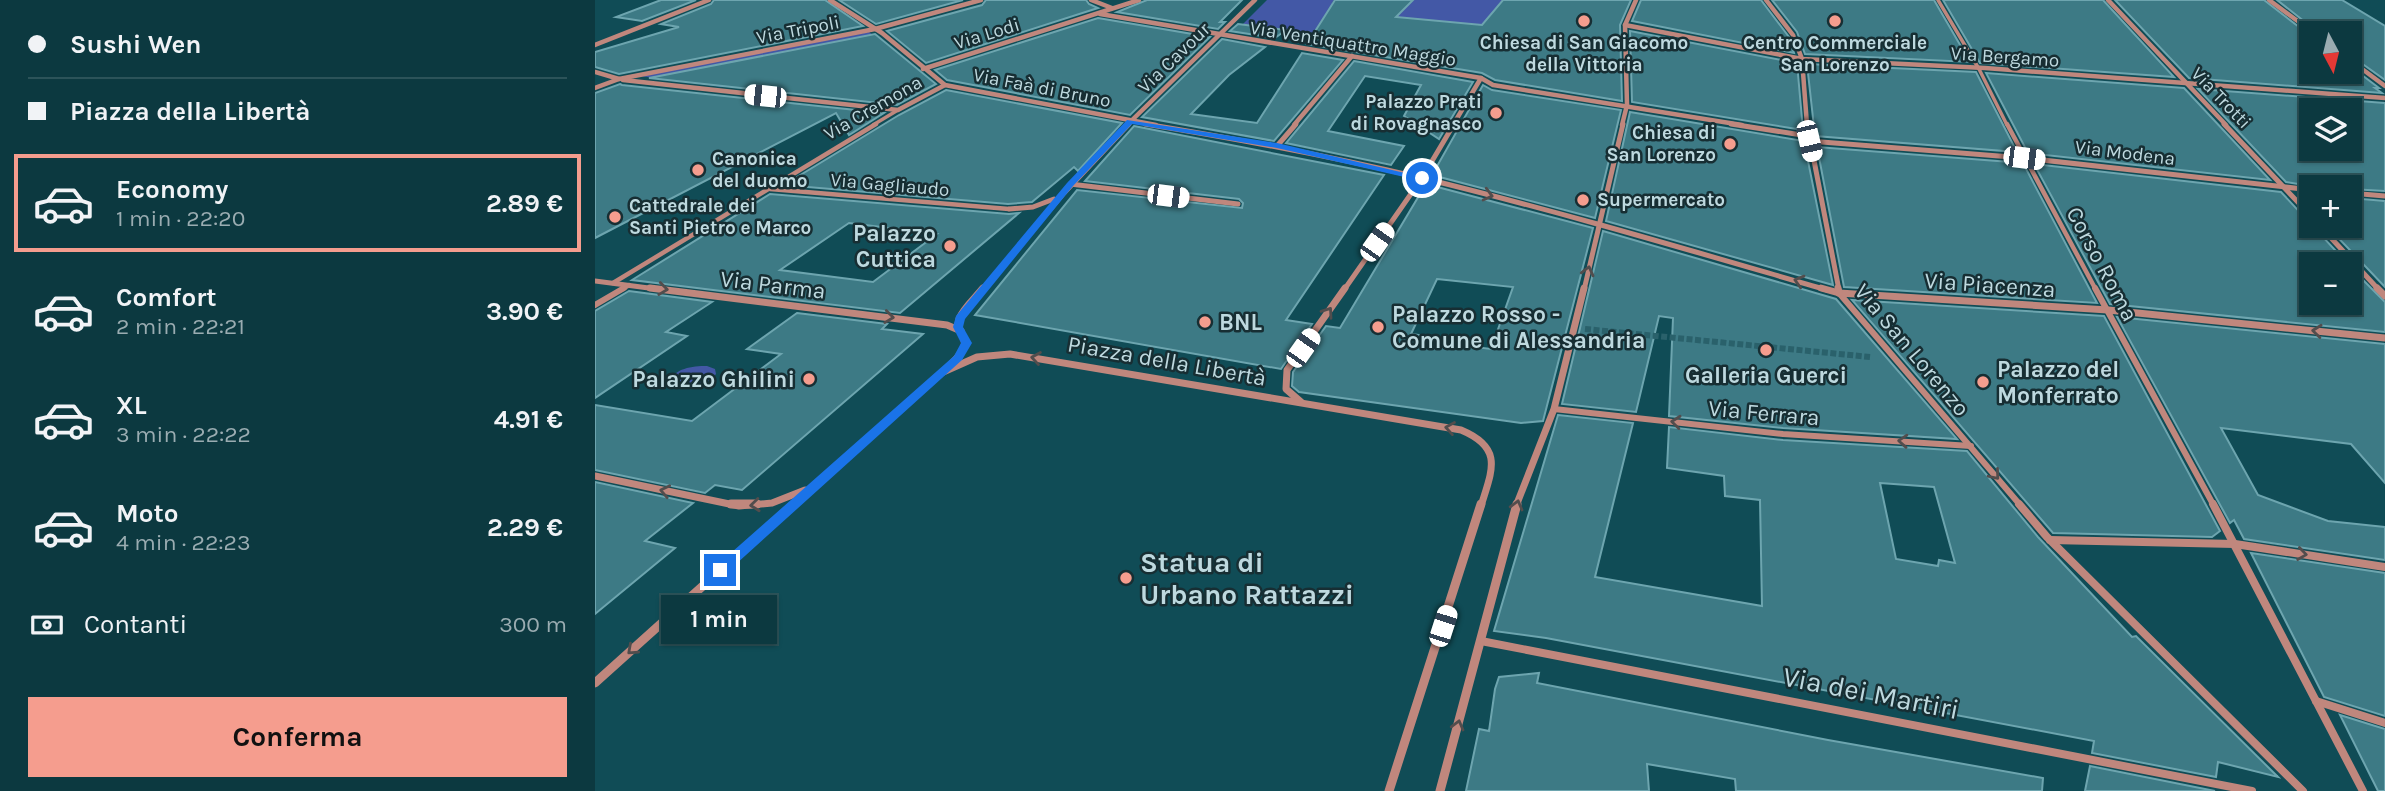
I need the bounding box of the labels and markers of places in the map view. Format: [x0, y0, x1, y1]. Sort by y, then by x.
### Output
marker: Chiesa di San Giacomo della Vittoria [1576, 13, 1592, 29]
marker: Centro Commerciale San Lorenzo [1827, 13, 1843, 29]
place label: Chiesa di San Giacomo della Vittoria [1480, 32, 1688, 76]
place label: Centro Commerciale San Lorenzo [1743, 32, 1927, 76]
place label: Palazzo Prati di Rovagnasco [1350, 91, 1482, 135]
marker: Palazzo Prati di Rovagnasco [1488, 105, 1504, 121]
place label: Chiesa di San Lorenzo [1606, 122, 1716, 166]
marker: Chiesa di San Lorenzo [1722, 136, 1738, 152]
place label: Canonica del duomo [712, 148, 807, 192]
marker: Canonica del duomo [690, 162, 706, 178]
place label: Supermercato [1597, 189, 1725, 211]
marker: Supermercato [1575, 192, 1591, 208]
place label: Cattedrale dei Santi Pietro e Marco [629, 195, 811, 239]
marker: Cattedrale dei Santi Pietro e Marco [607, 209, 623, 225]
place label: Palazzo Cuttica [853, 220, 936, 273]
marker: Palazzo Cuttica [942, 238, 958, 254]
place label: Palazzo Rosso - Comune di Alessandria [1392, 301, 1645, 354]
place label: BNL [1219, 309, 1262, 336]
marker: BNL [1197, 314, 1213, 330]
marker: Palazzo Rosso - Comune di Alessandria [1370, 319, 1386, 335]
marker: Galleria Guerci [1758, 342, 1774, 358]
place label: Palazzo del Monferrato [1997, 356, 2119, 409]
place label: Galleria Guerci [1685, 362, 1847, 389]
place label: Palazzo Ghilini [632, 366, 795, 393]
marker: Palazzo Ghilini [801, 371, 817, 387]
marker: Palazzo del Monferrato [1975, 374, 1991, 390]
place label: Statua di Urbano Rattazzi [1140, 546, 1354, 611]
marker: Statua di Urbano Rattazzi [1118, 570, 1134, 586]

